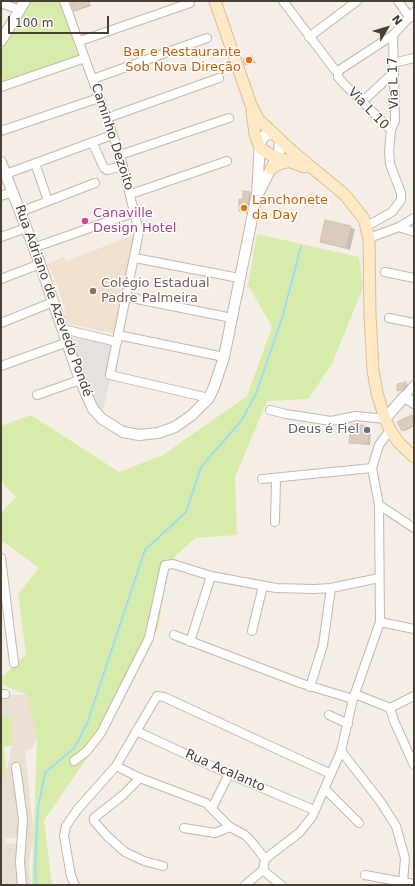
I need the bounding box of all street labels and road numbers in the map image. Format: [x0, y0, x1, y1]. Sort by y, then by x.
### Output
street label: Via L 17 [385, 57, 403, 109]
street label: Caminho Dezoito [87, 82, 137, 192]
street label: Via L 10 [344, 85, 392, 133]
street label: Rua Adriano de Azevedo Pondé [11, 203, 95, 399]
street label: Rua Acalanto [183, 746, 267, 796]

